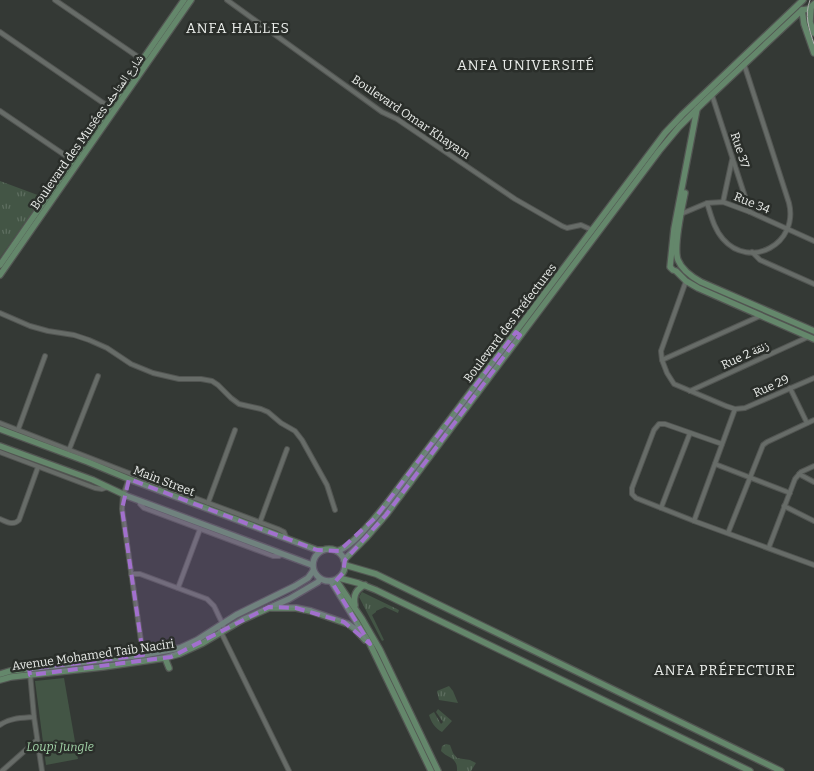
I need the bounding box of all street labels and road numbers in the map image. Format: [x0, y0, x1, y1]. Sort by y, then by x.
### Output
street label: Boulevard des Musées شارع المتاحف [28, 52, 147, 213]
street label: Boulevard Omar Khayam [349, 72, 473, 162]
street label: Rue 37 [728, 130, 752, 170]
street label: Rue 34 [732, 189, 772, 217]
street label: Boulevard des Préfectures [461, 261, 559, 385]
street label: Rue 2 زنقة [719, 338, 771, 372]
street label: Rue 29 [751, 372, 791, 400]
street label: Main Street [131, 463, 197, 499]
street label: Avenue Mohamed Taib Naciri [11, 637, 175, 673]

